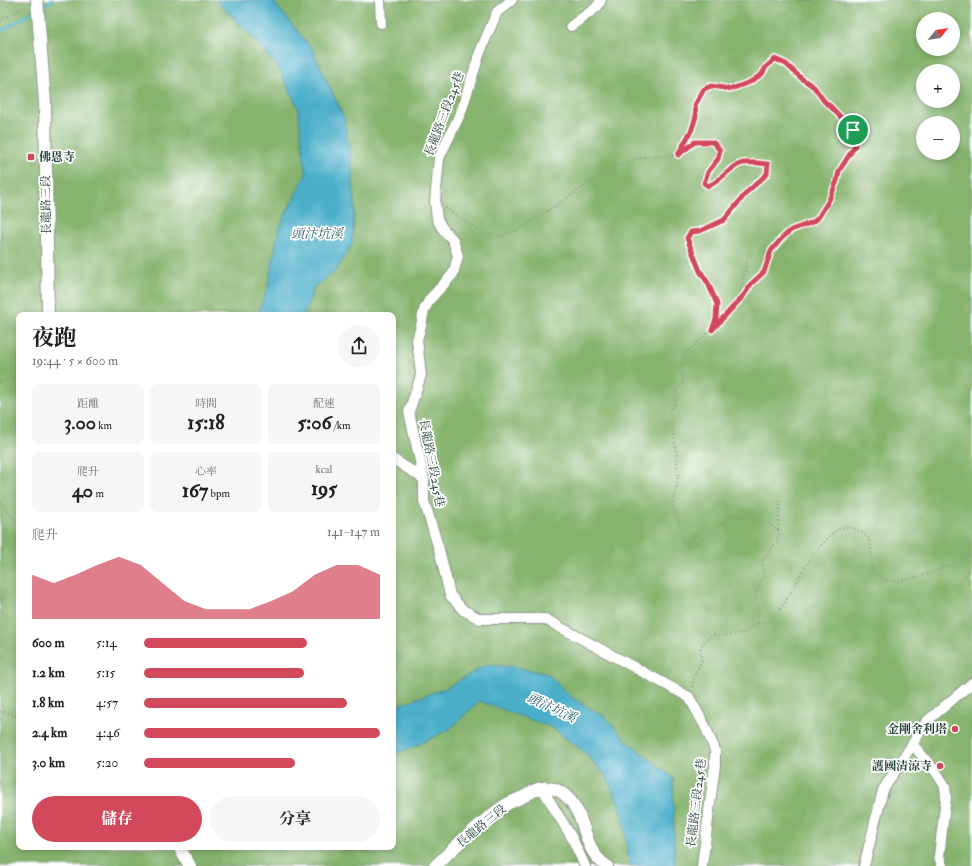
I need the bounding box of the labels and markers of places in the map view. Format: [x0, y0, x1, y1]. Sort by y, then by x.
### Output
pin [836, 113, 870, 147]
place label: 佛恩寺 [39, 150, 75, 165]
marker: 佛恩寺 [26, 152, 36, 162]
place label: 金剛舍利塔 [887, 722, 948, 737]
marker: 金剛舍利塔 [950, 724, 960, 734]
place label: 護國清涼寺 [872, 759, 932, 774]
marker: 護國清涼寺 [935, 761, 945, 771]

